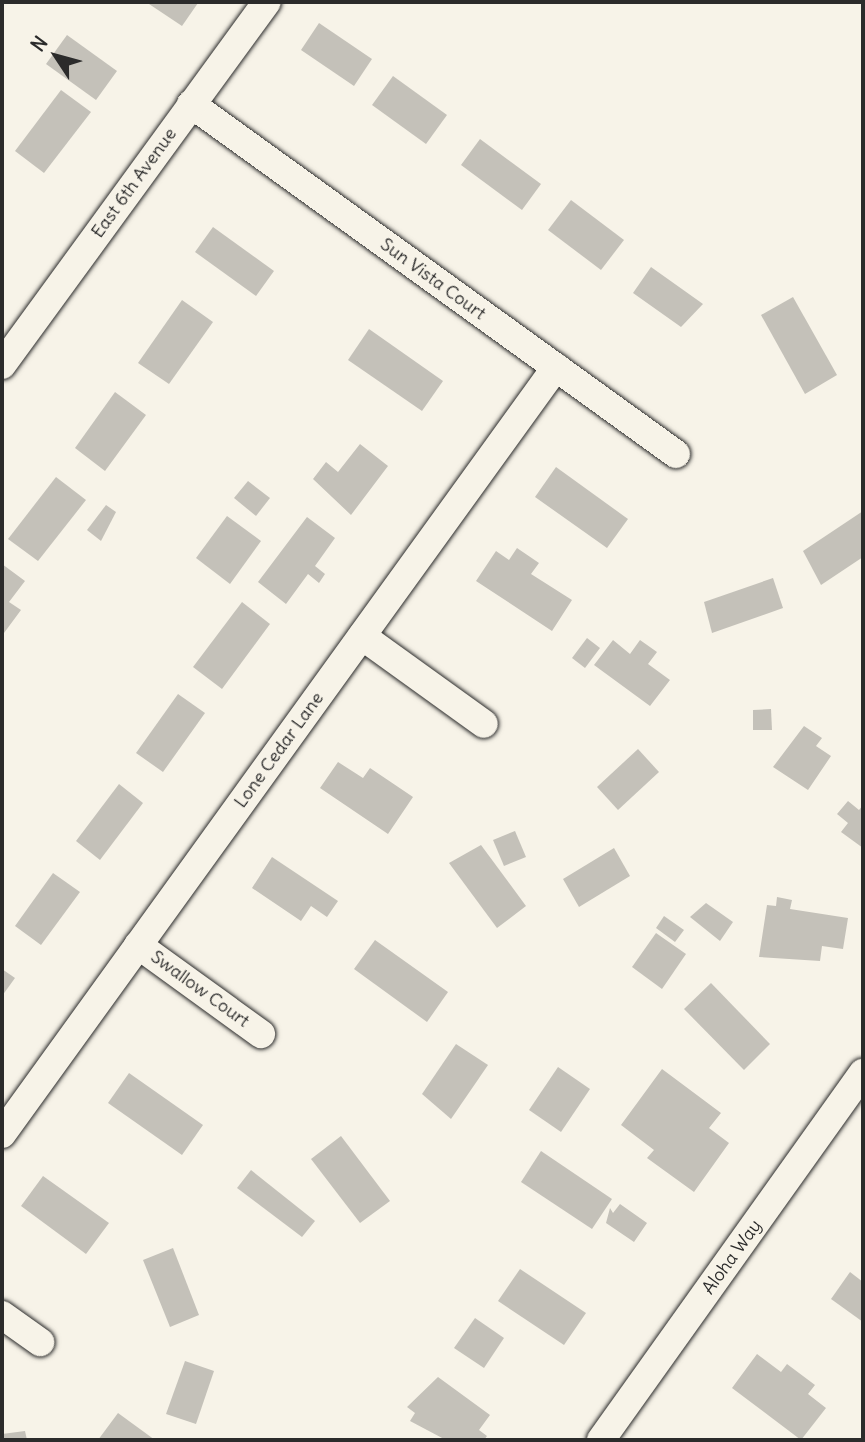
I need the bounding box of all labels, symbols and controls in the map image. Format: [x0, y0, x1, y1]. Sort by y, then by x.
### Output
north arrow [21, 21, 91, 91]
text: N [25, 31, 53, 56]
street label: East 6th Avenue [87, 124, 181, 242]
street label: Sun Vista Court [376, 234, 490, 324]
street label: Lone Cedar Lane [230, 688, 328, 812]
street label: Swallow Court [147, 946, 253, 1032]
street label: Aloha Way [698, 1216, 766, 1298]

